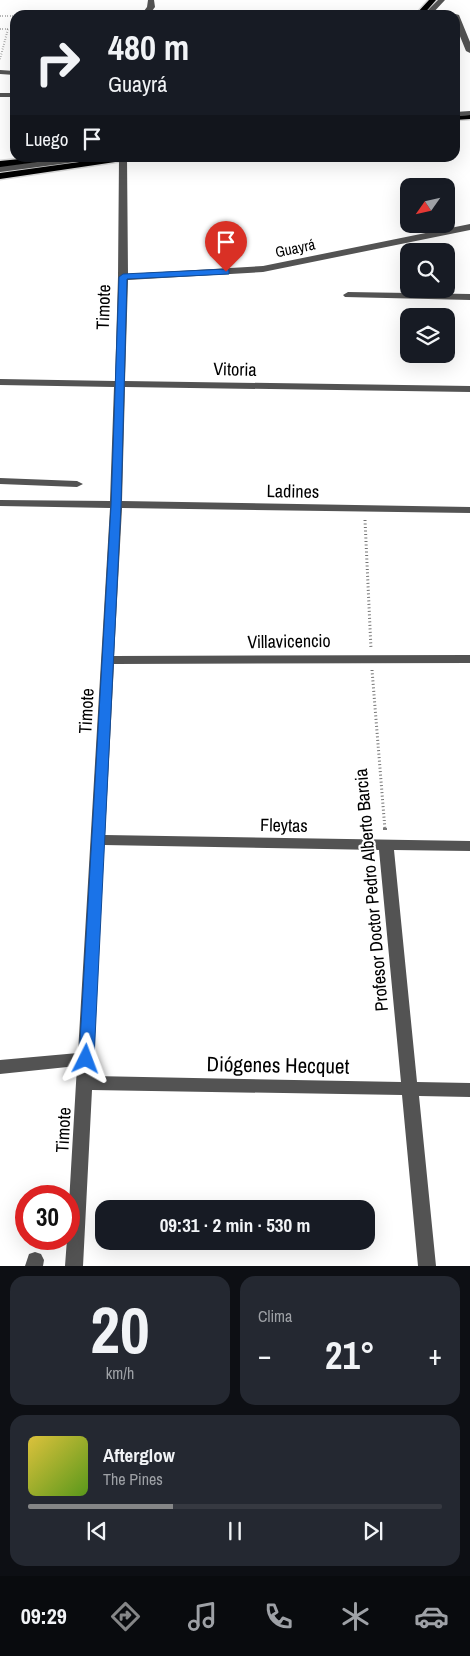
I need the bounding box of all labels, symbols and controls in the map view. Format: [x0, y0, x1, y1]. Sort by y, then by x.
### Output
text: 480 m [108, 24, 189, 71]
icon: right [25, 30, 90, 95]
text: Guayrá [108, 69, 167, 99]
icon: arrive [78, 125, 106, 153]
text: Luego [25, 126, 68, 152]
north arrow [400, 178, 455, 232]
map controls [400, 178, 455, 363]
pin [205, 221, 247, 272]
icon: arrive [212, 228, 240, 256]
street label: Guayrá [273, 234, 317, 262]
button: search [400, 243, 455, 298]
street label: Timote [90, 284, 116, 330]
button: layers [400, 308, 455, 363]
street label: Vitoria [213, 356, 257, 382]
street label: Ladines [267, 478, 319, 504]
street label: Villavicencio [247, 628, 331, 654]
street label: Timote [72, 688, 100, 734]
street label: Profesor Doctor Pedro Alberto Barcia [348, 768, 394, 1012]
street label: Fleytas [260, 812, 308, 838]
position arrow [59, 1032, 111, 1084]
street label: Diógenes Hecquet [206, 1049, 350, 1081]
street label: Timote [49, 1107, 77, 1153]
speed limit sign: 30 [15, 1185, 80, 1250]
text: 09:31 · 2 min · 530 m [160, 1212, 310, 1238]
text: 20 [90, 1286, 150, 1373]
text: Clima [258, 1305, 292, 1327]
text: 21° [325, 1330, 375, 1381]
text: − [258, 1336, 271, 1374]
text: + [429, 1336, 442, 1374]
text: km/h [106, 1362, 134, 1384]
text: Afterglow [103, 1442, 175, 1468]
text: The Pines [103, 1468, 163, 1490]
icon: previous [83, 1517, 111, 1545]
icon: pause [221, 1517, 249, 1545]
icon: next [359, 1517, 387, 1545]
icon: directions [108, 1599, 143, 1634]
icon: music [185, 1599, 220, 1634]
icon: phone [261, 1599, 296, 1634]
icon: climate [338, 1599, 373, 1634]
icon: car [414, 1599, 449, 1634]
text: 09:29 [21, 1601, 67, 1631]

